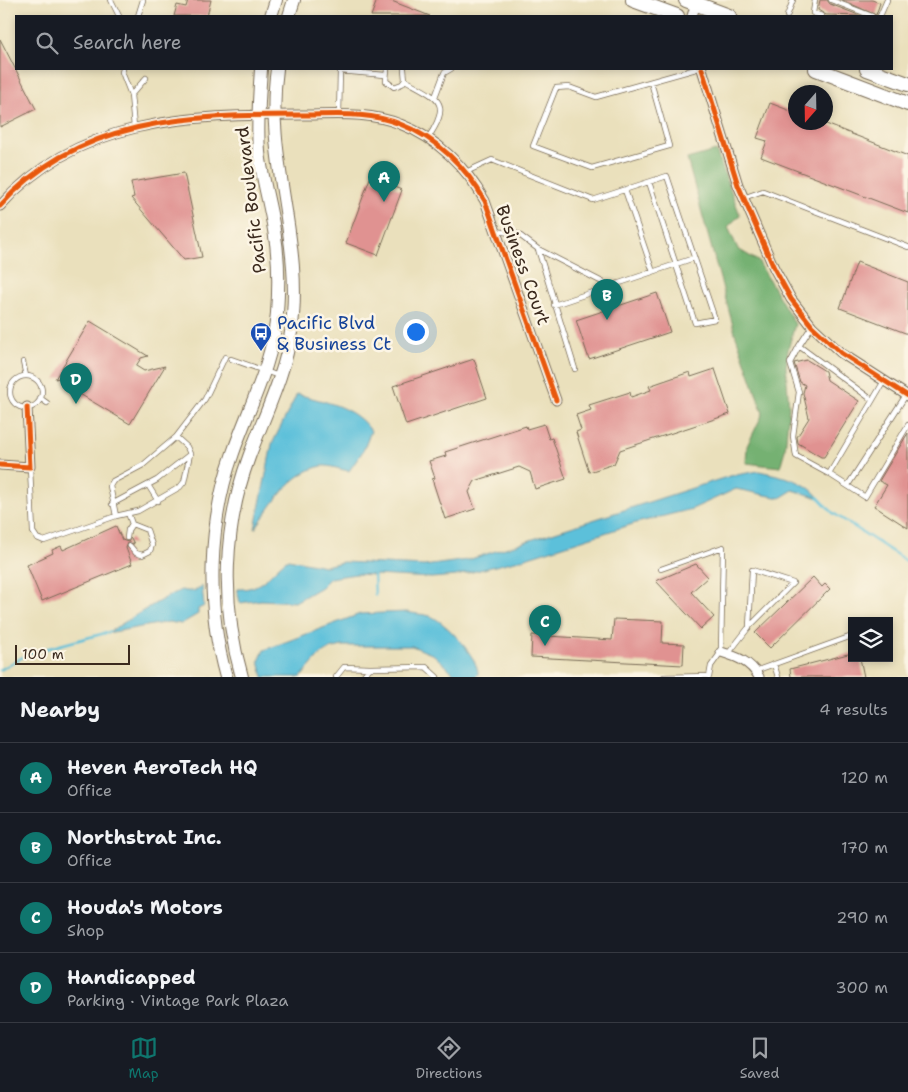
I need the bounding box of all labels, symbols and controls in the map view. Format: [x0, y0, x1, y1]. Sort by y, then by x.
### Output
search box [15, 15, 893, 70]
icon: search [33, 29, 61, 57]
text: Search here [73, 30, 182, 55]
north arrow [788, 85, 833, 130]
street label: Pacific Boulevard [230, 125, 272, 275]
pin: A [368, 161, 400, 202]
street label: Business Court [490, 202, 556, 328]
pin: B [591, 279, 623, 320]
place label: Pacific Blvd & Business Ct [277, 311, 392, 356]
your location [403, 319, 429, 345]
bus stop icon: Pacific Blvd & Business Ct [249, 321, 273, 352]
pin: D [60, 363, 92, 404]
pin: C [529, 605, 561, 646]
map controls [848, 617, 893, 662]
button: layers [848, 617, 893, 662]
scale bar [15, 642, 130, 665]
text: 100 m [22, 645, 64, 663]
text: Nearby [20, 696, 100, 724]
text: 4 results [819, 699, 888, 720]
text: Heven AeroTech HQ [67, 755, 258, 780]
text: A [30, 767, 42, 788]
text: 120 m [841, 767, 888, 788]
text: Office [67, 780, 112, 801]
text: Northstrat Inc. [67, 825, 222, 850]
text: B [31, 837, 41, 858]
text: 170 m [841, 837, 888, 858]
text: Office [67, 850, 112, 871]
text: Houda's Motors [67, 895, 223, 920]
text: C [31, 907, 41, 928]
text: 290 m [836, 907, 888, 928]
text: Shop [67, 920, 104, 941]
text: Handicapped [67, 965, 196, 990]
text: D [30, 977, 42, 998]
text: 300 m [836, 977, 888, 998]
text: Parking · Vintage Park Plaza [67, 990, 288, 1011]
tab: Map [129, 1034, 159, 1082]
tab: Directions [416, 1034, 482, 1082]
tab: Saved [740, 1034, 779, 1082]

